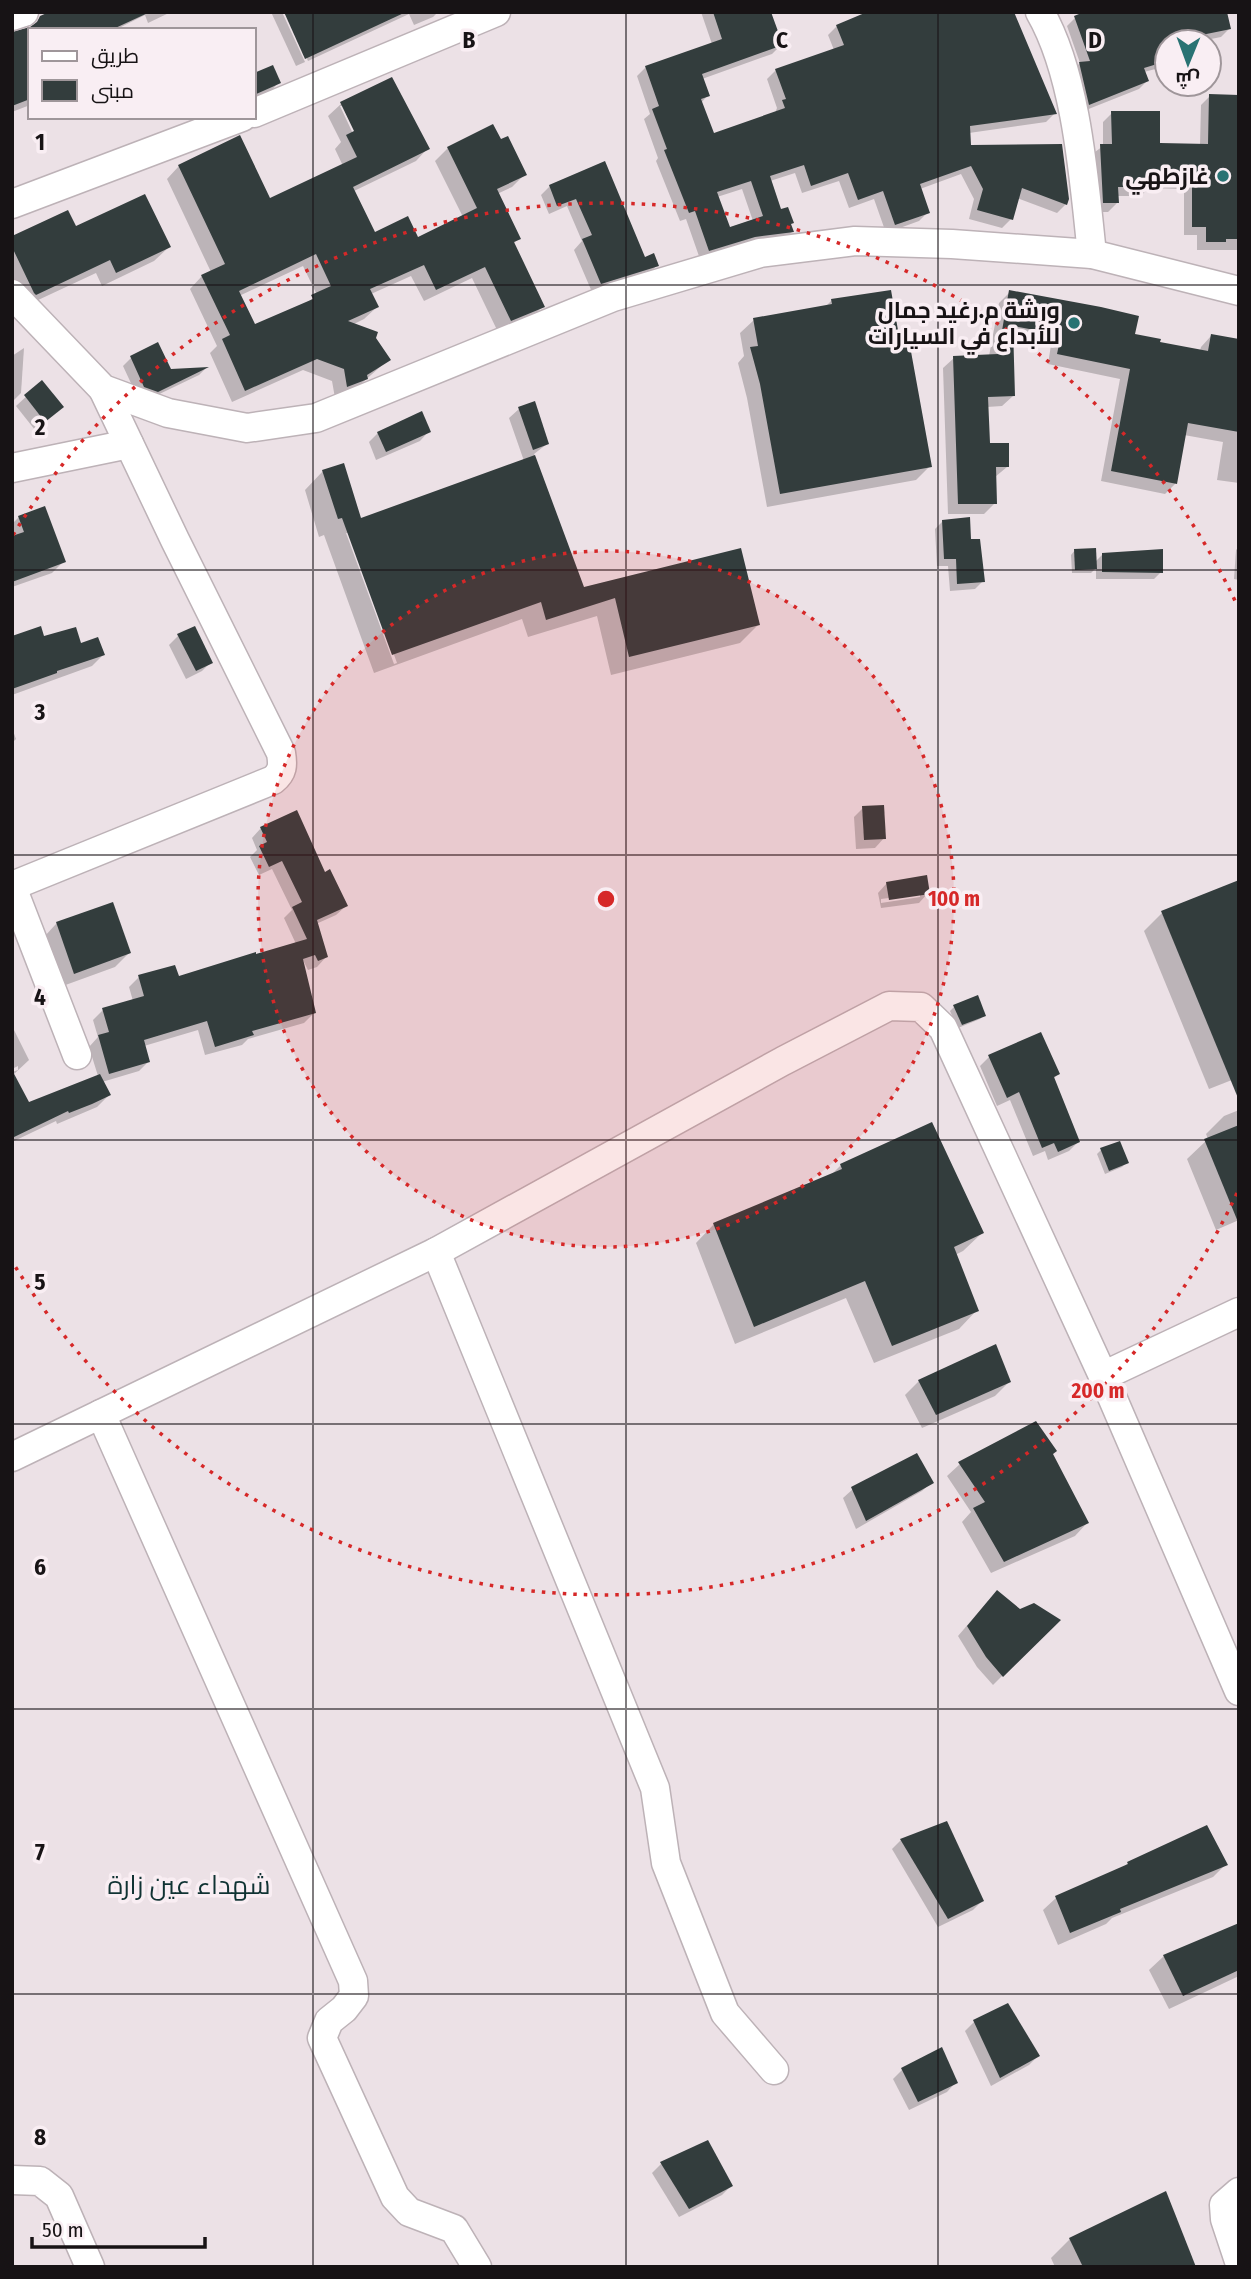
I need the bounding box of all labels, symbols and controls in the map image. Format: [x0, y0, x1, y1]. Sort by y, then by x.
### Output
text: B [463, 26, 476, 54]
text: C [776, 26, 788, 54]
text: D [1088, 26, 1102, 54]
legend [28, 28, 256, 119]
north arrow [1153, 28, 1223, 98]
text: طريق [91, 43, 139, 69]
text: ش [1175, 68, 1200, 91]
text: مبنى [91, 78, 134, 104]
text: 1 [35, 128, 45, 156]
place label: غازطهي [1125, 162, 1209, 195]
marker: غازطهي [1215, 168, 1231, 184]
place label: ورشة م.رغيد جمال للأبداع في السيارات [868, 296, 1060, 355]
marker: ورشة م.رغيد جمال للأبداع في السيارات [1066, 315, 1082, 331]
text: 2 [34, 413, 46, 441]
text: 3 [34, 698, 46, 726]
text: 100 m [928, 886, 980, 912]
centre of rings [594, 887, 618, 911]
text: 4 [34, 983, 46, 1011]
text: 5 [34, 1268, 46, 1296]
text: 200 m [1070, 1378, 1125, 1404]
text: 6 [34, 1553, 46, 1581]
text: 7 [35, 1838, 45, 1866]
district label: شهداء عين زارة [108, 1870, 271, 1901]
text: 8 [34, 2123, 46, 2151]
scale bar [32, 2206, 205, 2250]
text: 50 m [42, 2217, 84, 2243]

